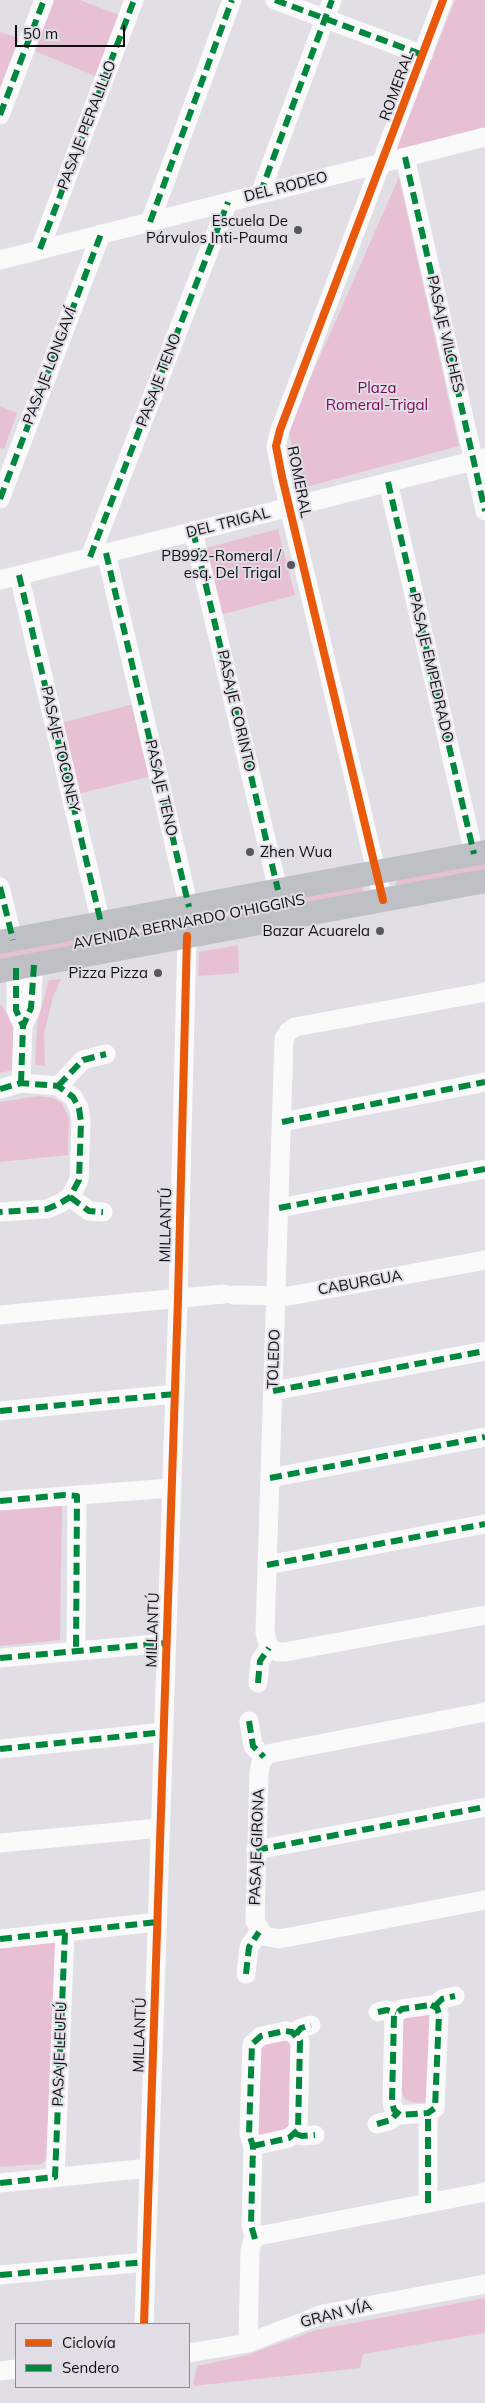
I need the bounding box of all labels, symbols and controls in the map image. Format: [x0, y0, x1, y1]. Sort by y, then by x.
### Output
scale bar [18, 15, 128, 47]
text: 50 m [23, 24, 58, 43]
street label: ROMERAL [376, 49, 418, 123]
street label: PASAJE PERALILLO [54, 58, 120, 192]
street label: DEL RODEO [242, 168, 330, 206]
place label: Escuela De Párvulos Inti-Pauma [146, 212, 288, 247]
marker: Escuela De Párvulos Inti-Pauma [292, 224, 304, 236]
street label: PASAJE VILCHES [423, 274, 467, 394]
street label: PASAJE LONGAVÍ [19, 305, 81, 427]
street label: PASAJE TENO [133, 331, 185, 429]
park label: Plaza Romeral-Trigal [326, 379, 428, 414]
street label: ROMERAL [283, 444, 315, 520]
street label: DEL TRIGAL [184, 504, 272, 542]
place label: PB992-Romeral / esq. Del Trigal [161, 547, 281, 582]
marker: PB992-Romeral / esq. Del Trigal [285, 559, 297, 571]
street label: PASAJE EMPEDRADO [405, 591, 457, 745]
street label: PASAJE CORINTO [213, 648, 259, 774]
street label: PASAJE TOCONEY [37, 684, 83, 814]
street label: PASAJE TENO [141, 738, 181, 838]
place label: Zhen Wua [260, 843, 332, 861]
marker: Zhen Wua [244, 846, 256, 858]
street label: AVENIDA BERNARDO O'HIGGINS [72, 891, 306, 953]
place label: Bazar Acuarela [263, 922, 370, 940]
marker: Bazar Acuarela [374, 925, 386, 937]
place label: Pizza Pizza [68, 964, 148, 982]
marker: Pizza Pizza [152, 967, 164, 979]
street label: MILLANTÚ [156, 1187, 176, 1263]
street label: CABURGUA [316, 1267, 404, 1299]
street label: TOLEDO [264, 1329, 284, 1389]
street label: MILLANTÚ [143, 1592, 163, 1668]
street label: PASAJE GIRONA [246, 1788, 268, 1906]
street label: MILLANTÚ [130, 1997, 150, 2073]
street label: PASAJE LEUFÚ [49, 2001, 71, 2107]
street label: GRAN VÍA [299, 2296, 373, 2332]
legend [15, 2323, 190, 2388]
text: Ciclovía [62, 2333, 116, 2352]
text: Sendero [62, 2358, 119, 2377]

